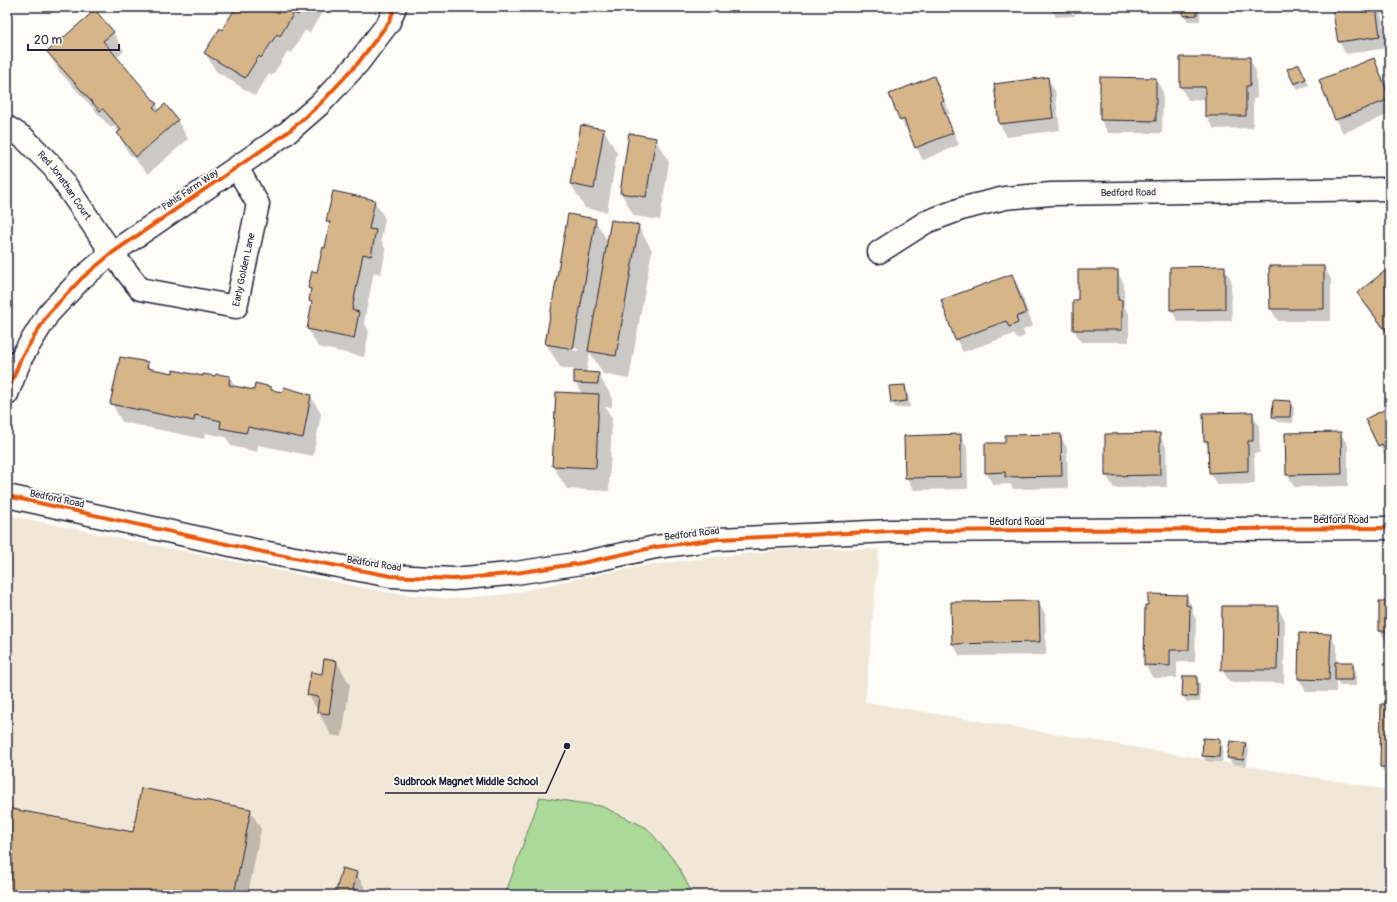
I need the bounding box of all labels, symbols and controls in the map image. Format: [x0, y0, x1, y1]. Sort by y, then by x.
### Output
scale bar [28, 26, 119, 52]
text: 20 m [34, 33, 63, 48]
street label: Red Jonathan Court [35, 149, 94, 223]
street label: Pahls Farm Way [159, 166, 221, 213]
street label: Bedford Road [1101, 186, 1156, 199]
street label: Early Golden Lane [230, 232, 258, 308]
street label: Bedford Road [29, 487, 85, 511]
street label: Bedford Road [1313, 514, 1369, 526]
street label: Bedford Road [989, 516, 1045, 528]
street label: Bedford Road [664, 525, 720, 543]
street label: Bedford Road [346, 554, 402, 574]
callout: Sudbrook Magnet Middle School [385, 770, 546, 793]
text: Sudbrook Magnet Middle School [394, 775, 539, 788]

